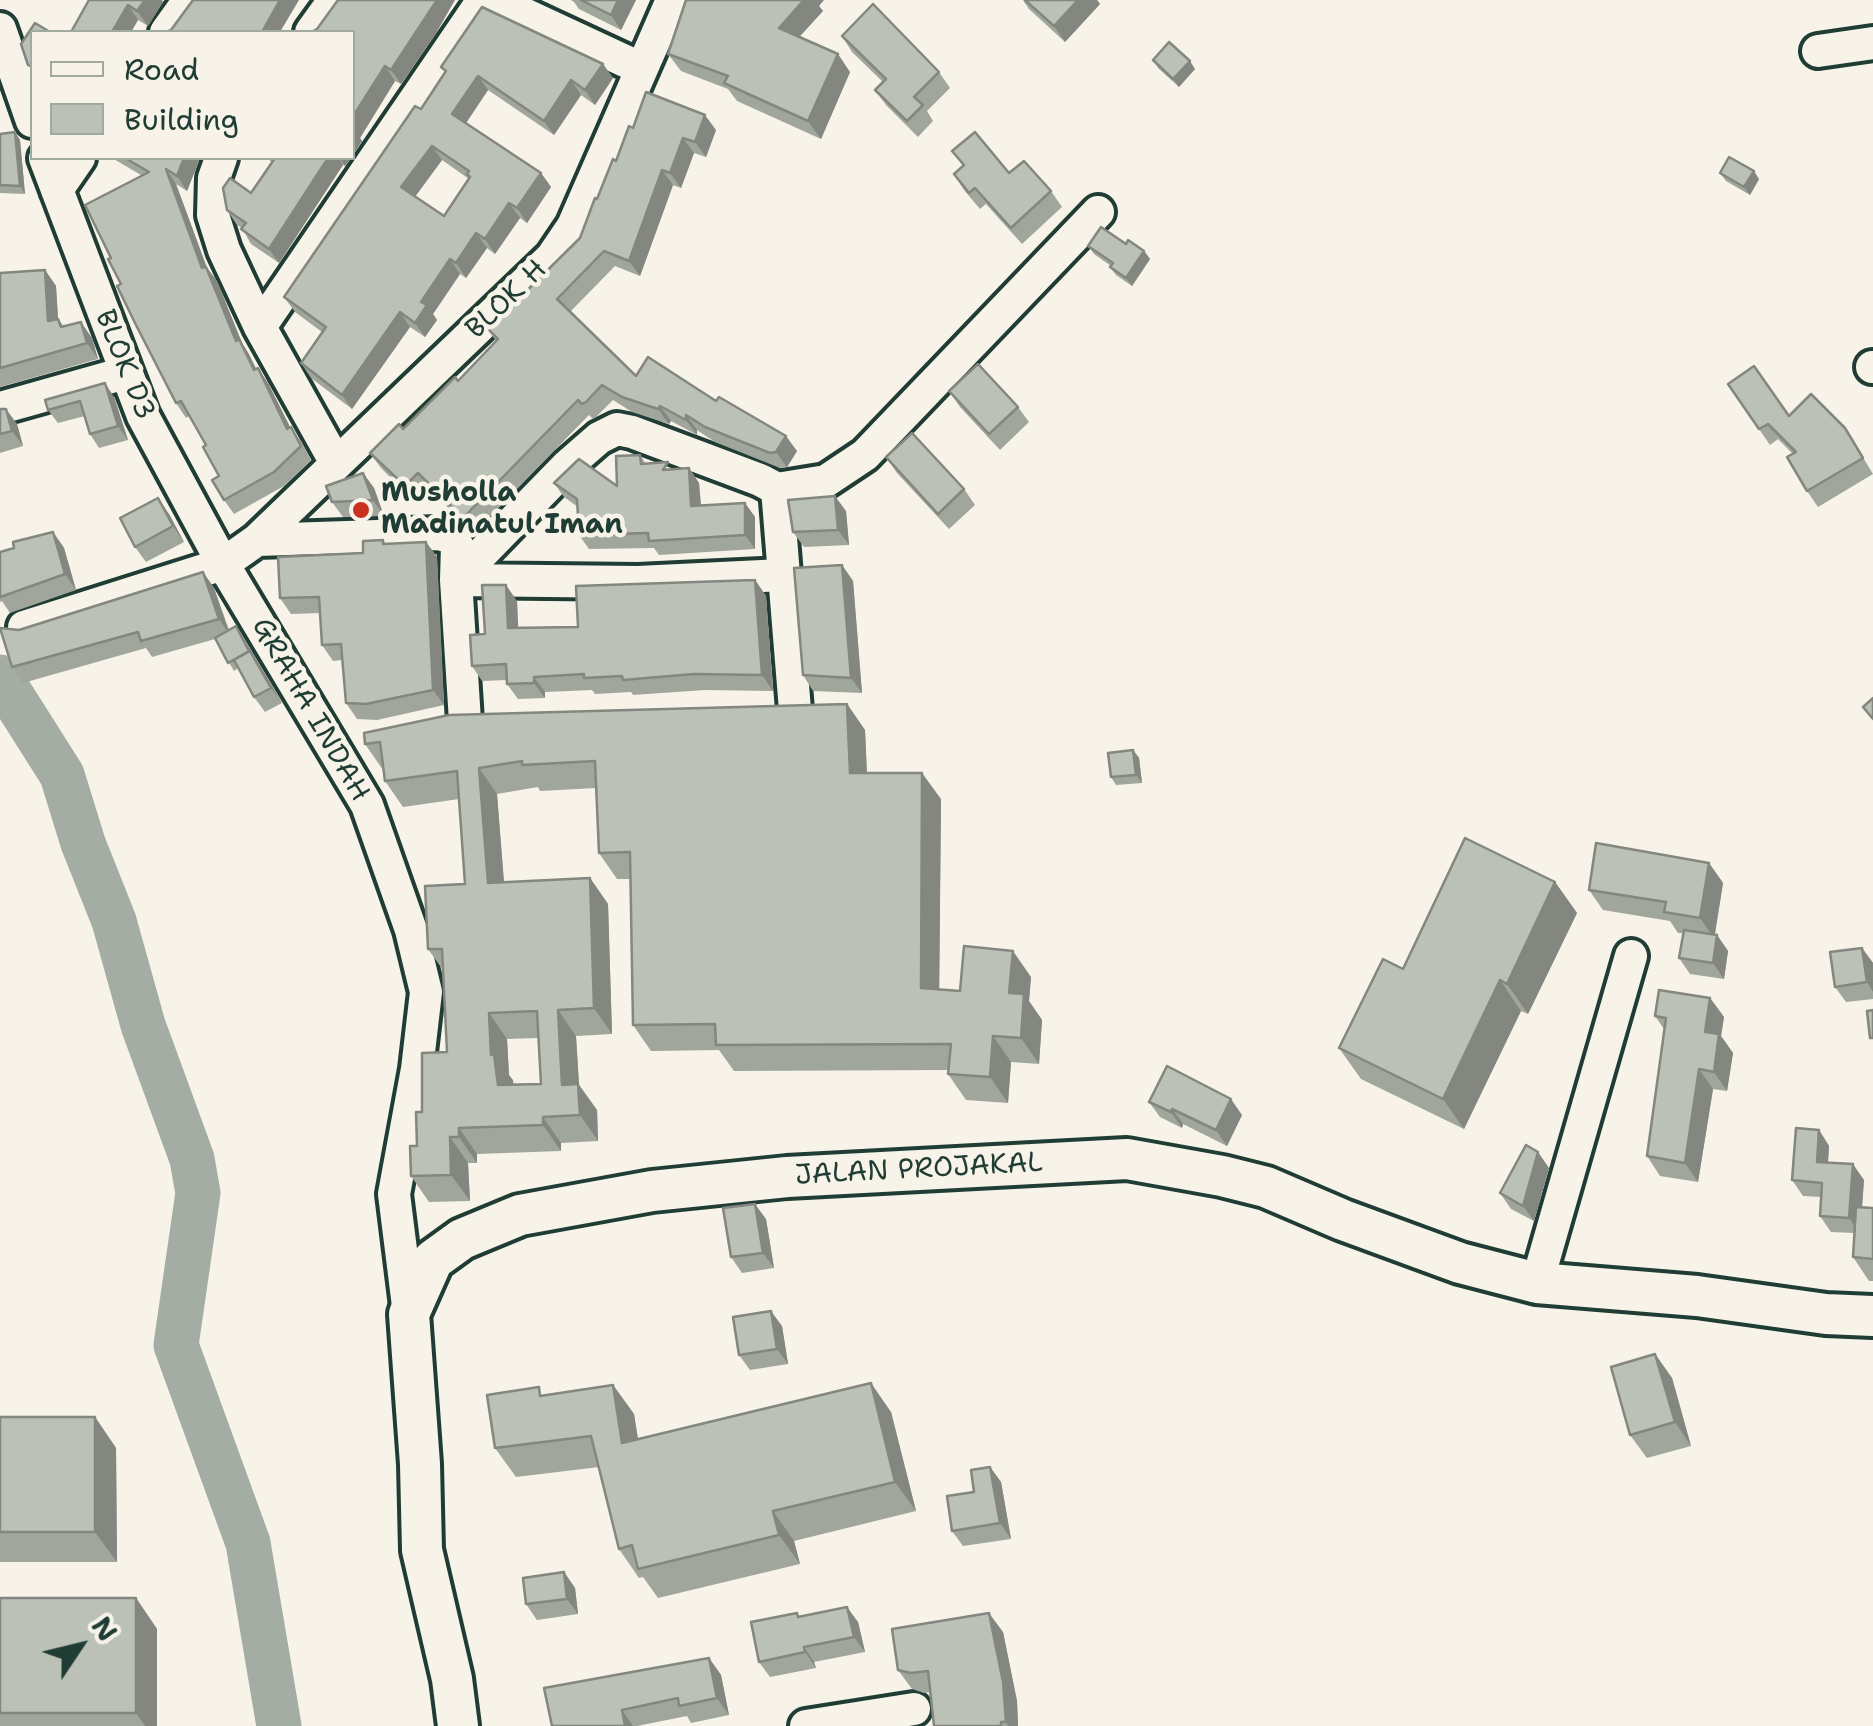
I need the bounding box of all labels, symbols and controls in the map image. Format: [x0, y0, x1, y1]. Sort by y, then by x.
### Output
legend [30, 30, 355, 160]
text: Road [124, 49, 199, 90]
text: Building [124, 99, 239, 140]
street label: BLOK H [460, 253, 554, 347]
street label: BLOK D3 [87, 305, 161, 425]
place label: Musholla Madinatul Iman [381, 477, 623, 543]
marker: Musholla Madinatul Iman [350, 499, 372, 521]
street label: GRAHA INDAH [244, 612, 376, 808]
street label: JALAN PROJAKAL [794, 1147, 1044, 1193]
north arrow [30, 1596, 130, 1696]
text: N [83, 1609, 127, 1649]

